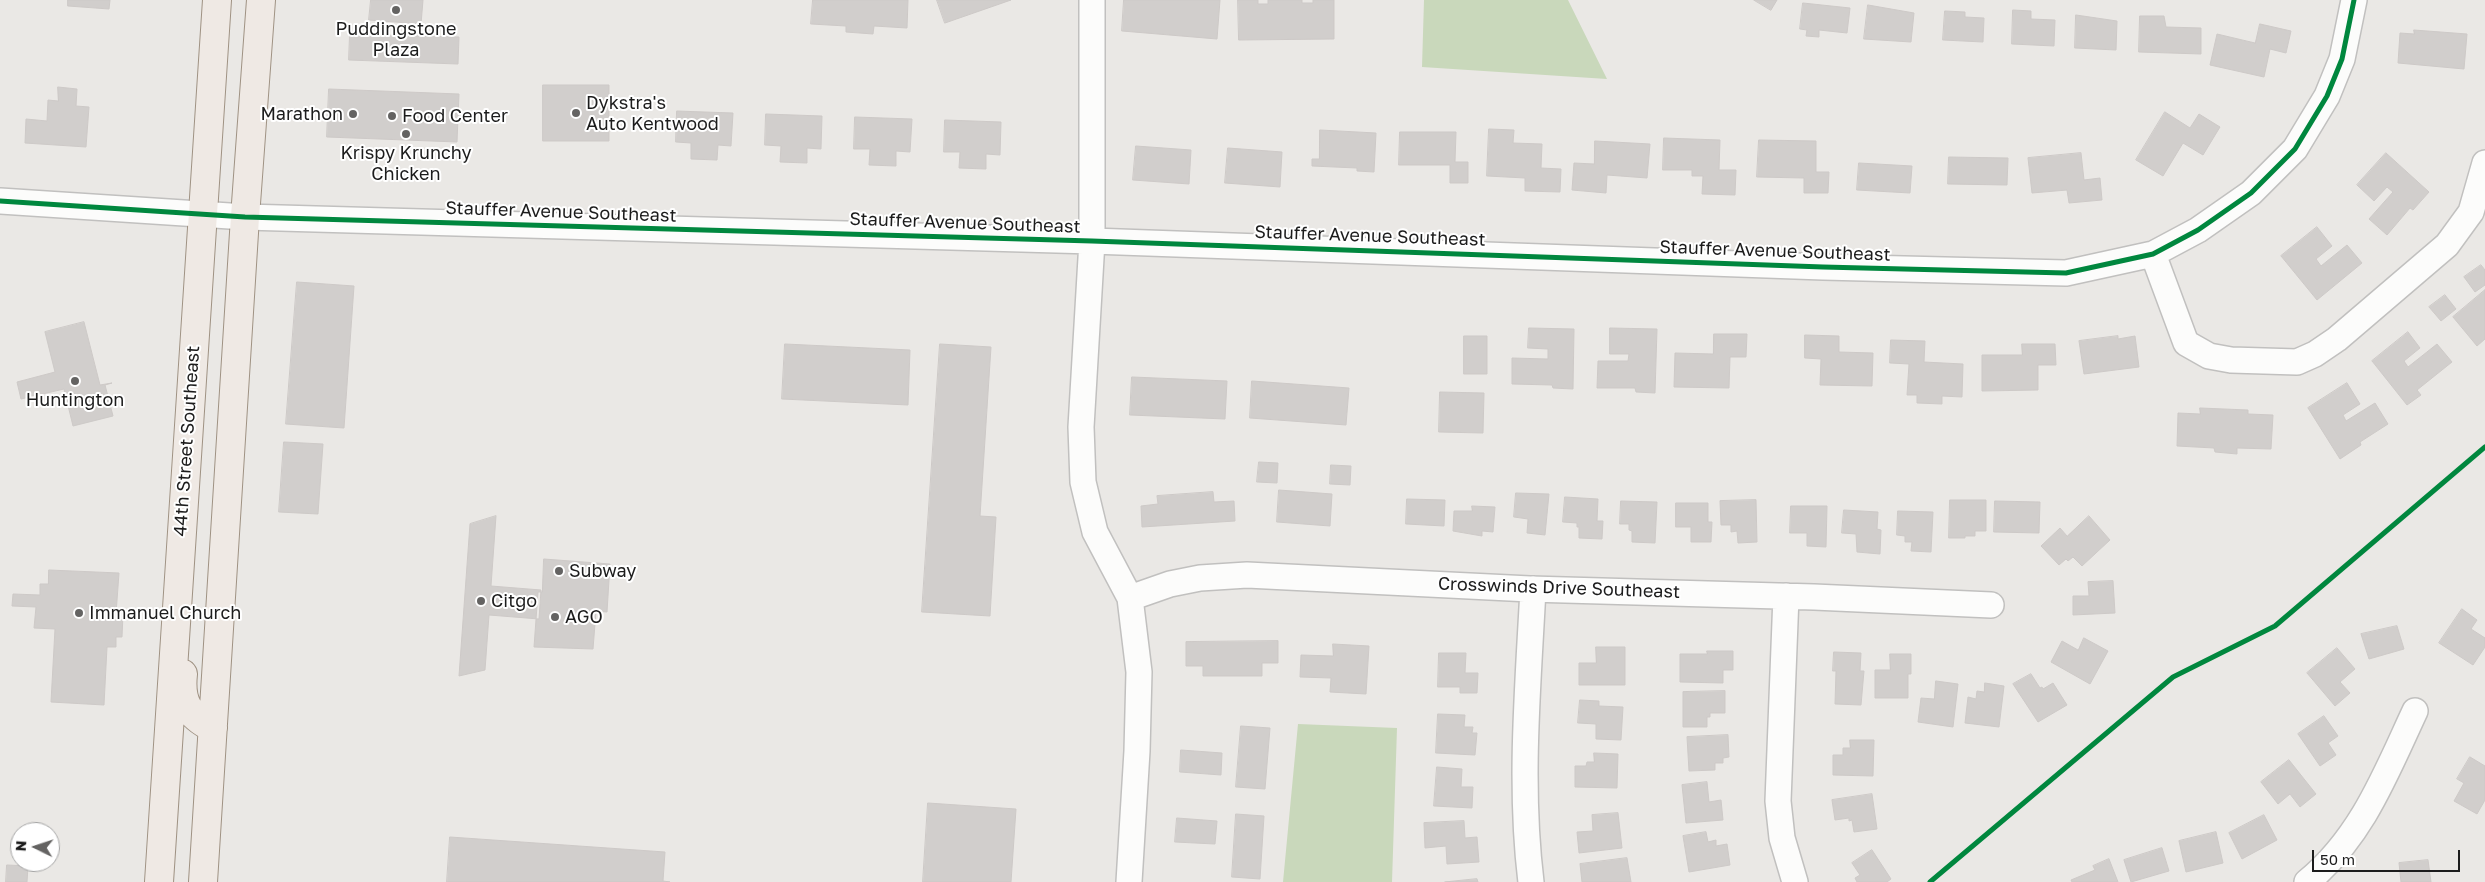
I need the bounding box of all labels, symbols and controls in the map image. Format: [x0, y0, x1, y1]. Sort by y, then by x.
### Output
marker: Puddingstone Plaza [390, 4, 402, 16]
place label: Puddingstone Plaza [336, 18, 456, 60]
place label: Dykstra's Auto Kentwood [586, 92, 719, 134]
place label: Marathon [260, 103, 343, 125]
place label: Food Center [402, 105, 508, 127]
marker: Dykstra's Auto Kentwood [570, 107, 582, 119]
marker: Marathon [347, 108, 359, 120]
marker: Food Center [386, 110, 398, 122]
marker: Krispy Krunchy Chicken [400, 128, 412, 140]
place label: Krispy Krunchy Chicken [340, 142, 472, 184]
street label: Stauffer Avenue Southeast [445, 197, 677, 227]
street label: Stauffer Avenue Southeast [849, 208, 1081, 238]
street label: Stauffer Avenue Southeast [1254, 221, 1486, 251]
street label: Stauffer Avenue Southeast [1659, 236, 1891, 266]
street label: 44th Street Southeast [170, 345, 204, 537]
marker: Huntington [69, 375, 81, 387]
place label: Huntington [26, 389, 124, 411]
place label: Subway [569, 560, 636, 582]
marker: Subway [553, 565, 565, 577]
street label: Crosswinds Drive Southeast [1437, 573, 1681, 603]
place label: Citgo [491, 590, 537, 612]
marker: Citgo [475, 595, 487, 607]
place label: Immanuel Church [89, 602, 241, 624]
place label: AGO [565, 606, 603, 628]
marker: Immanuel Church [73, 607, 85, 619]
marker: AGO [549, 611, 561, 623]
north arrow [10, 822, 60, 872]
text: N [12, 840, 29, 852]
scale bar [2315, 840, 2462, 872]
text: 50 m [2320, 850, 2355, 868]

